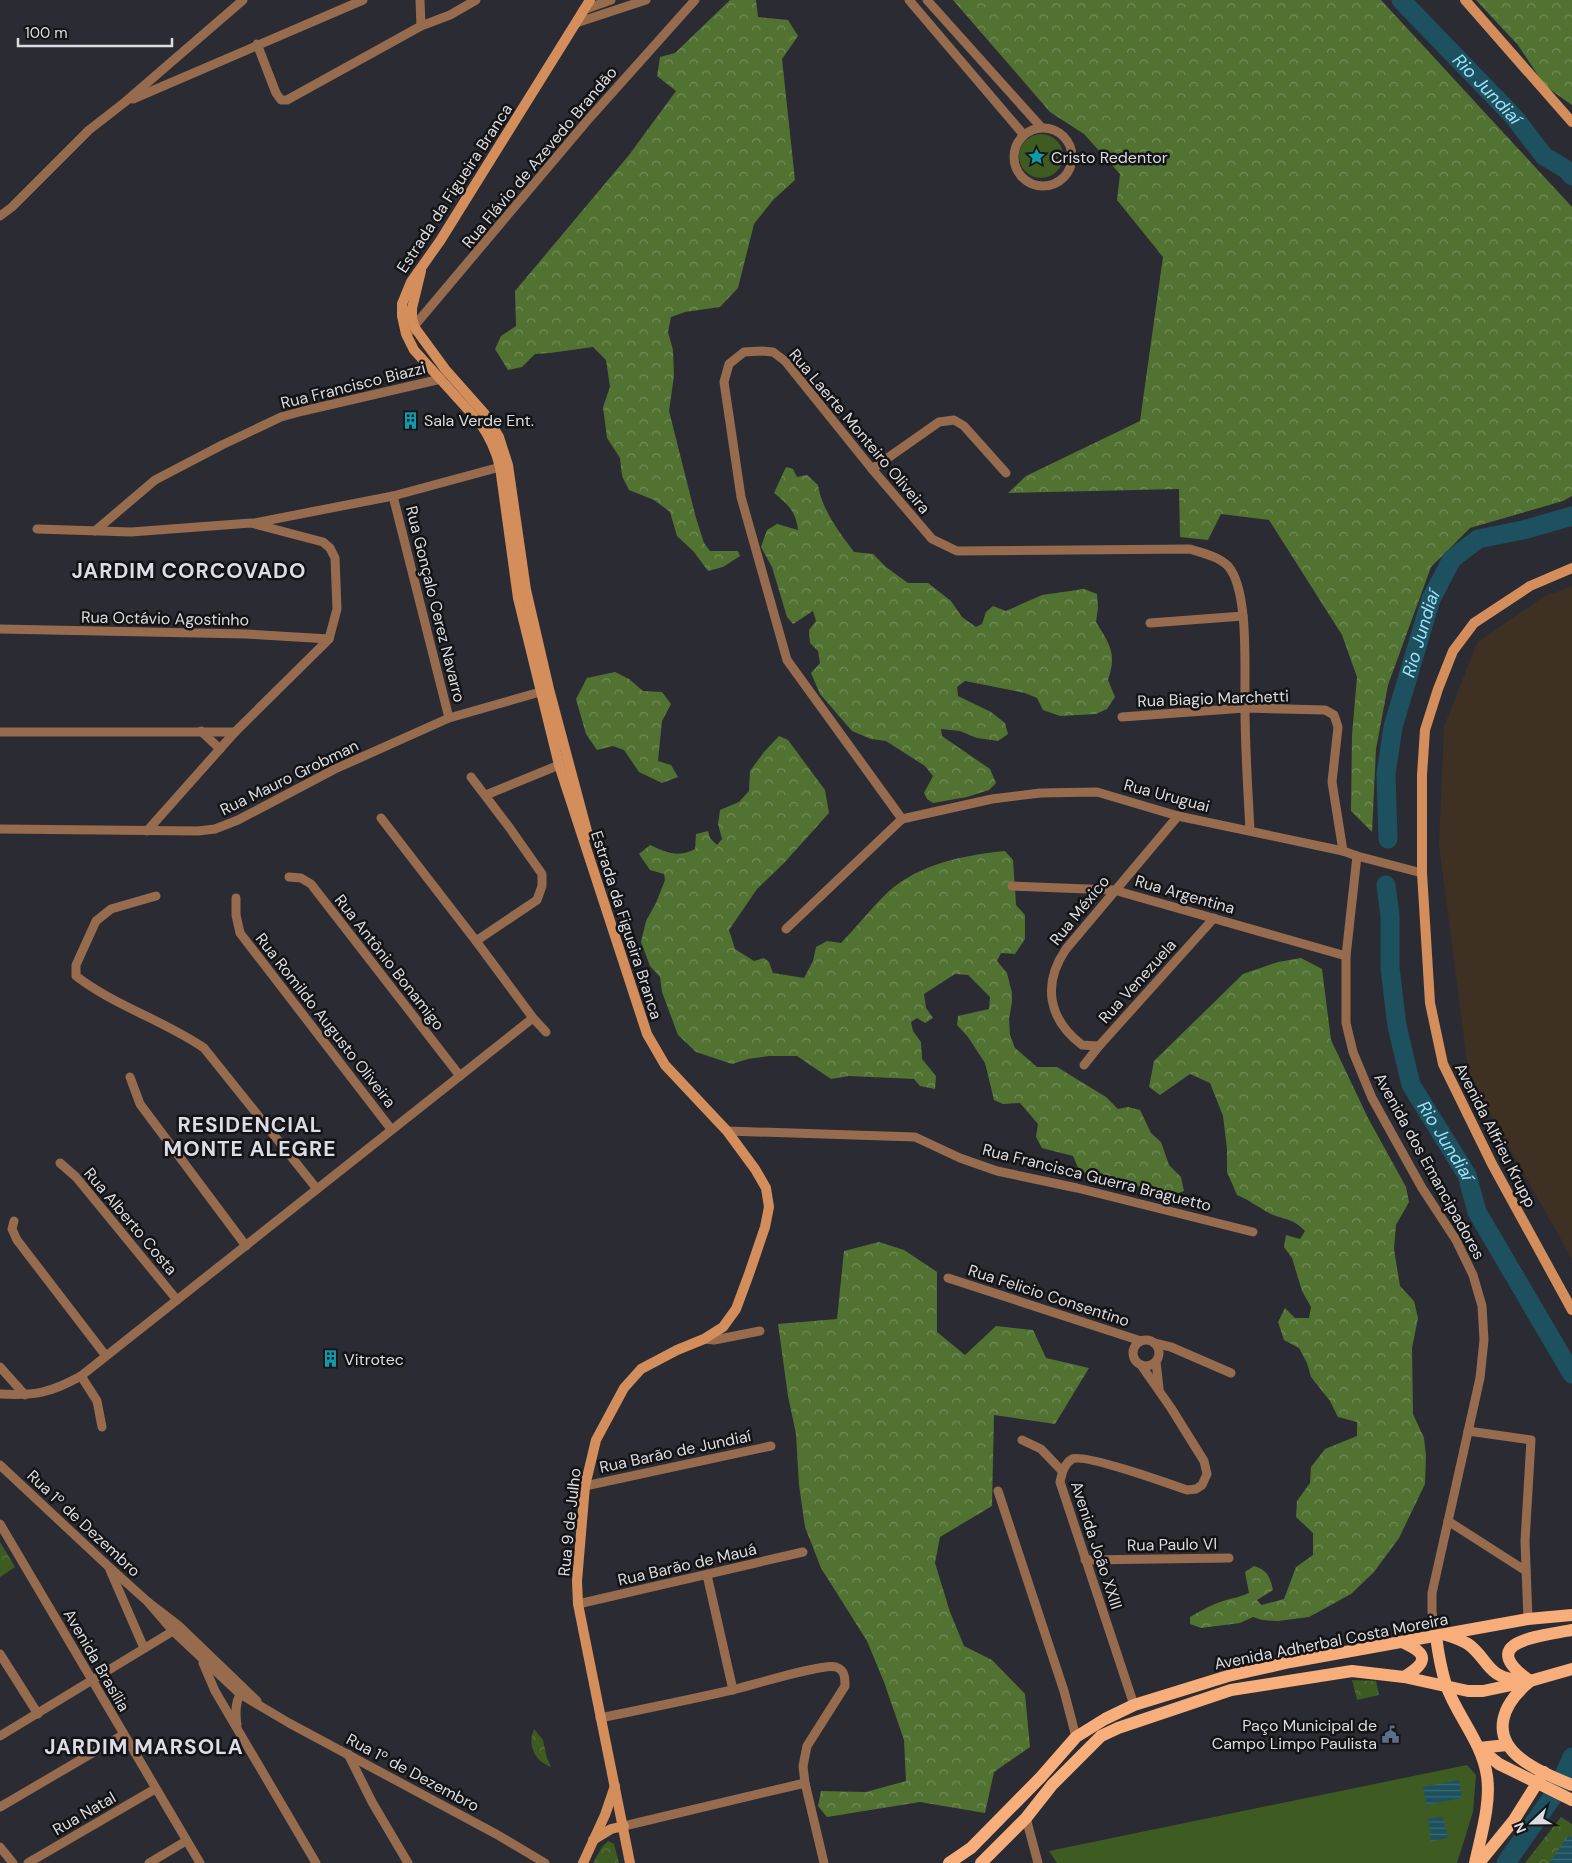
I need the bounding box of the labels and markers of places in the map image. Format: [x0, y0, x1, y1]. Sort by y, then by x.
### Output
place icon: Cristo Redentor [1027, 147, 1047, 167]
place label: Cristo Redentor [1051, 147, 1168, 168]
building icon: Sala Verde Ent. [400, 410, 420, 430]
place label: Sala Verde Ent. [424, 410, 534, 431]
building icon: Vitrotec [320, 1349, 340, 1369]
place label: Vitrotec [344, 1349, 404, 1370]
place label: Paço Municipal de Campo Limpo Paulista [1212, 1715, 1377, 1754]
public building icon: Paço Municipal de Campo Limpo Paulista [1381, 1724, 1401, 1744]

